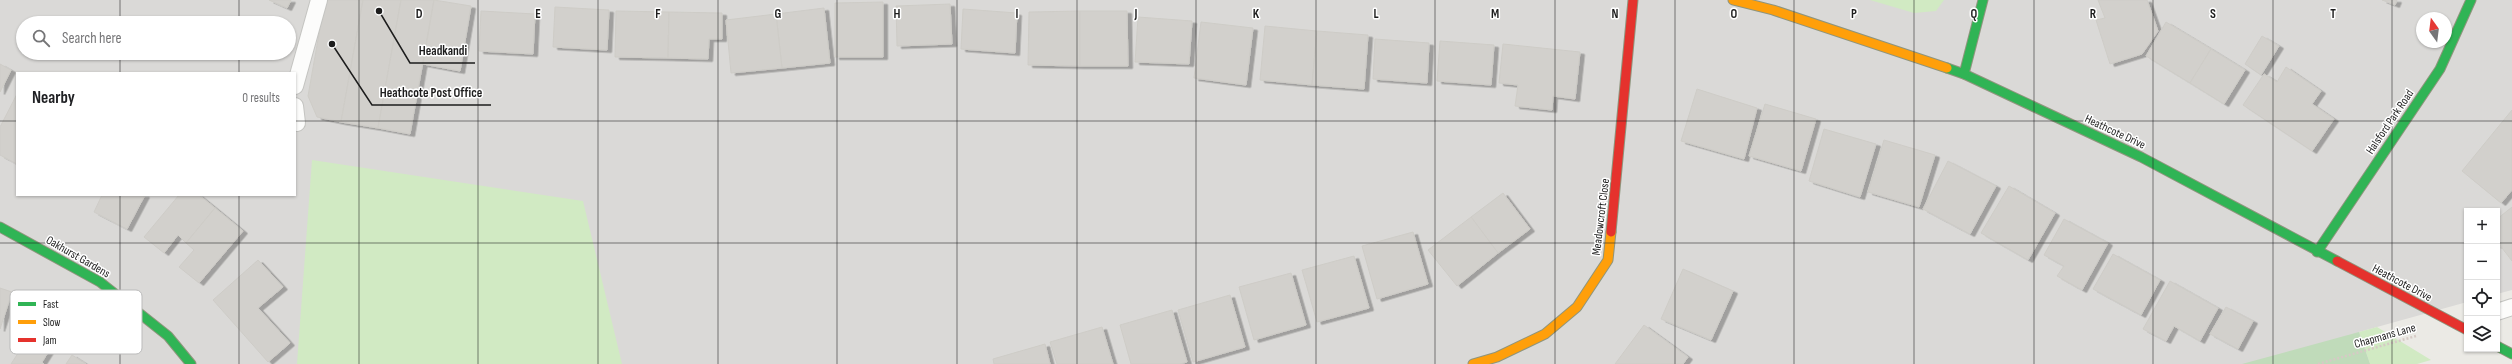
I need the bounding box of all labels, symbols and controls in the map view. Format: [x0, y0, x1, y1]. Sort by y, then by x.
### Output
text: D [416, 6, 423, 22]
text: E [535, 6, 541, 22]
text: F [655, 6, 661, 22]
text: G [775, 6, 782, 22]
text: H [894, 6, 901, 22]
text: I [1016, 6, 1019, 22]
text: J [1134, 6, 1138, 22]
text: K [1253, 6, 1260, 22]
text: L [1373, 6, 1379, 22]
text: M [1491, 6, 1499, 22]
text: N [1612, 6, 1619, 22]
text: O [1731, 6, 1738, 22]
text: P [1851, 6, 1857, 22]
text: Q [1971, 6, 1978, 22]
text: R [2090, 6, 2097, 22]
text: S [2210, 6, 2216, 22]
text: T [2330, 6, 2336, 22]
north arrow [2416, 12, 2452, 48]
search box [16, 16, 296, 60]
icon: search [30, 27, 52, 49]
text: Search here [62, 29, 122, 48]
callout: Headkandi [410, 38, 475, 63]
text: Headkandi [419, 43, 468, 59]
callout: Heathcote Post Office [372, 80, 491, 105]
text: Heathcote Post Office [380, 85, 483, 101]
street label: Halsford Park Road [2363, 87, 2417, 157]
text: Nearby [32, 88, 75, 108]
text: 0 results [242, 90, 280, 106]
street label: Heathcote Drive [2082, 111, 2148, 153]
street label: Meadowcroft Close [1589, 178, 1613, 256]
map controls [2464, 208, 2500, 352]
button: + [2464, 208, 2500, 244]
street label: Oakhurst Gardens [43, 233, 113, 281]
button: − [2464, 244, 2500, 280]
street label: Heathcote Drive [2370, 261, 2435, 305]
button: locate [2464, 280, 2500, 316]
legend [10, 290, 142, 354]
text: Fast [43, 298, 59, 311]
text: Slow [43, 316, 60, 329]
button: layers [2464, 316, 2500, 352]
street label: Chapmans Lane [2353, 320, 2418, 352]
text: Jam [42, 334, 57, 347]

